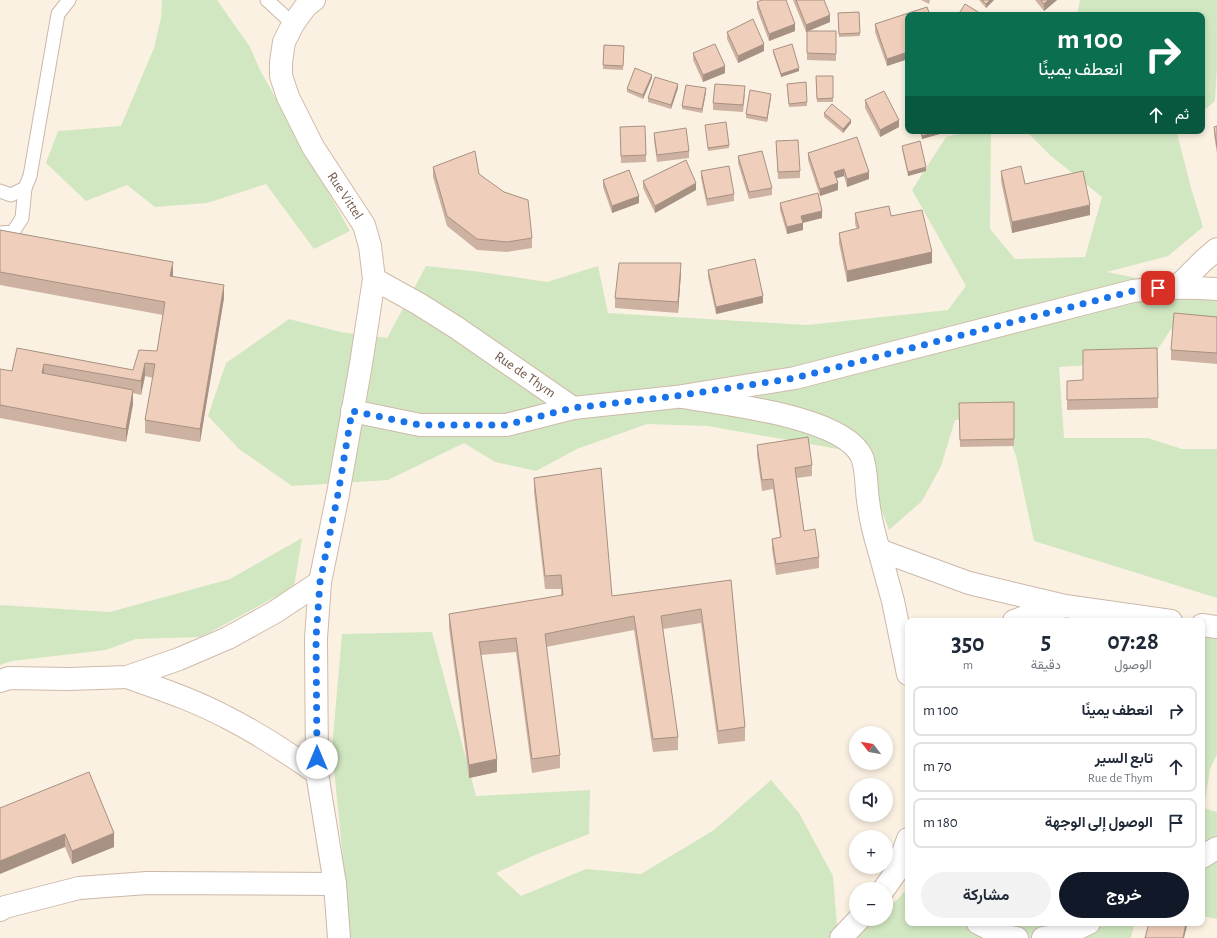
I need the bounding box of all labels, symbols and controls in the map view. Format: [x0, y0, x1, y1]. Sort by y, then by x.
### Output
text: 100 m [1057, 26, 1123, 54]
icon: right [1137, 28, 1189, 80]
text: انعطف يمينًا [1038, 61, 1123, 79]
icon: ahead [1145, 104, 1167, 126]
text: ثم [1175, 107, 1189, 122]
street label: Rue Vittel [324, 170, 365, 222]
pin [1141, 271, 1175, 305]
icon: arrive [1147, 277, 1169, 299]
street label: Rue de Thym [492, 349, 558, 401]
text: 5 [1041, 630, 1051, 654]
text: 07:28 [1107, 630, 1159, 654]
text: 350 [951, 632, 985, 656]
text: m [963, 659, 973, 672]
text: دقيقة [1031, 659, 1061, 672]
text: الوصول [1114, 659, 1152, 672]
icon: right [1165, 700, 1187, 722]
text: 100 m [923, 703, 959, 718]
text: انعطف يمينًا [1082, 703, 1153, 718]
north arrow [849, 726, 893, 770]
map controls [849, 726, 893, 926]
position arrow [296, 737, 338, 779]
text: تابع السير [1095, 751, 1153, 766]
icon: ahead [1165, 756, 1187, 778]
text: 70 m [923, 759, 952, 774]
text: Rue de Thym [1088, 772, 1153, 785]
button: sound [849, 778, 893, 822]
icon: arrive [1165, 812, 1187, 834]
text: 180 m [923, 815, 958, 830]
text: الوصول إلى الوجهة [1045, 815, 1153, 830]
button: + [849, 830, 893, 874]
button: مشاركة [921, 872, 1051, 918]
button: خروج [1059, 872, 1189, 918]
button: − [849, 882, 893, 926]

